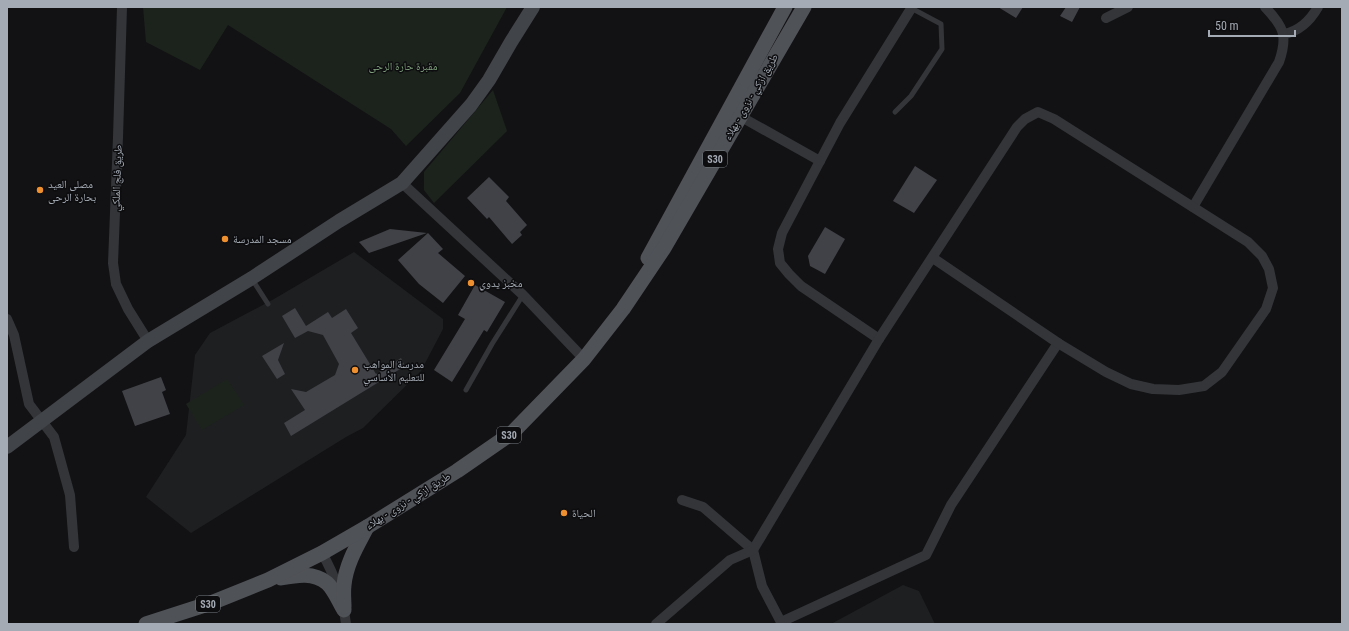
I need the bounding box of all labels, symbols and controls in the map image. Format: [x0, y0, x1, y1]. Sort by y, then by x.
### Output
scale bar [1209, 12, 1295, 38]
text: 50 m [1215, 19, 1239, 33]
street label: طريق ازكي - نزوى - بهلاء [721, 51, 783, 143]
park label: مقبرة حارة الرحى [369, 60, 437, 73]
street label: طريق فلج الملكي [109, 144, 126, 212]
road number: S30 [703, 151, 727, 167]
place label: مصلى العيد بحارة الرحى [48, 178, 96, 204]
marker: مصلى العيد بحارة الرحى [35, 185, 45, 195]
place label: مسجد المدرسة [233, 233, 292, 246]
marker: مسجد المدرسة [220, 234, 230, 244]
place label: مخبز يدوي [479, 277, 522, 291]
marker: مخبز يدوي [466, 278, 476, 288]
place label: مدرسة المواهب للتعليم الأساسي [363, 358, 425, 385]
marker: مدرسة المواهب للتعليم الأساسي [350, 365, 360, 375]
road number: S30 [497, 427, 521, 443]
street label: طريق ازكي - نزوى - بهلاء [363, 470, 454, 534]
place label: الحياة [572, 507, 596, 520]
marker: الحياة [559, 508, 569, 518]
road number: S30 [196, 596, 220, 612]

